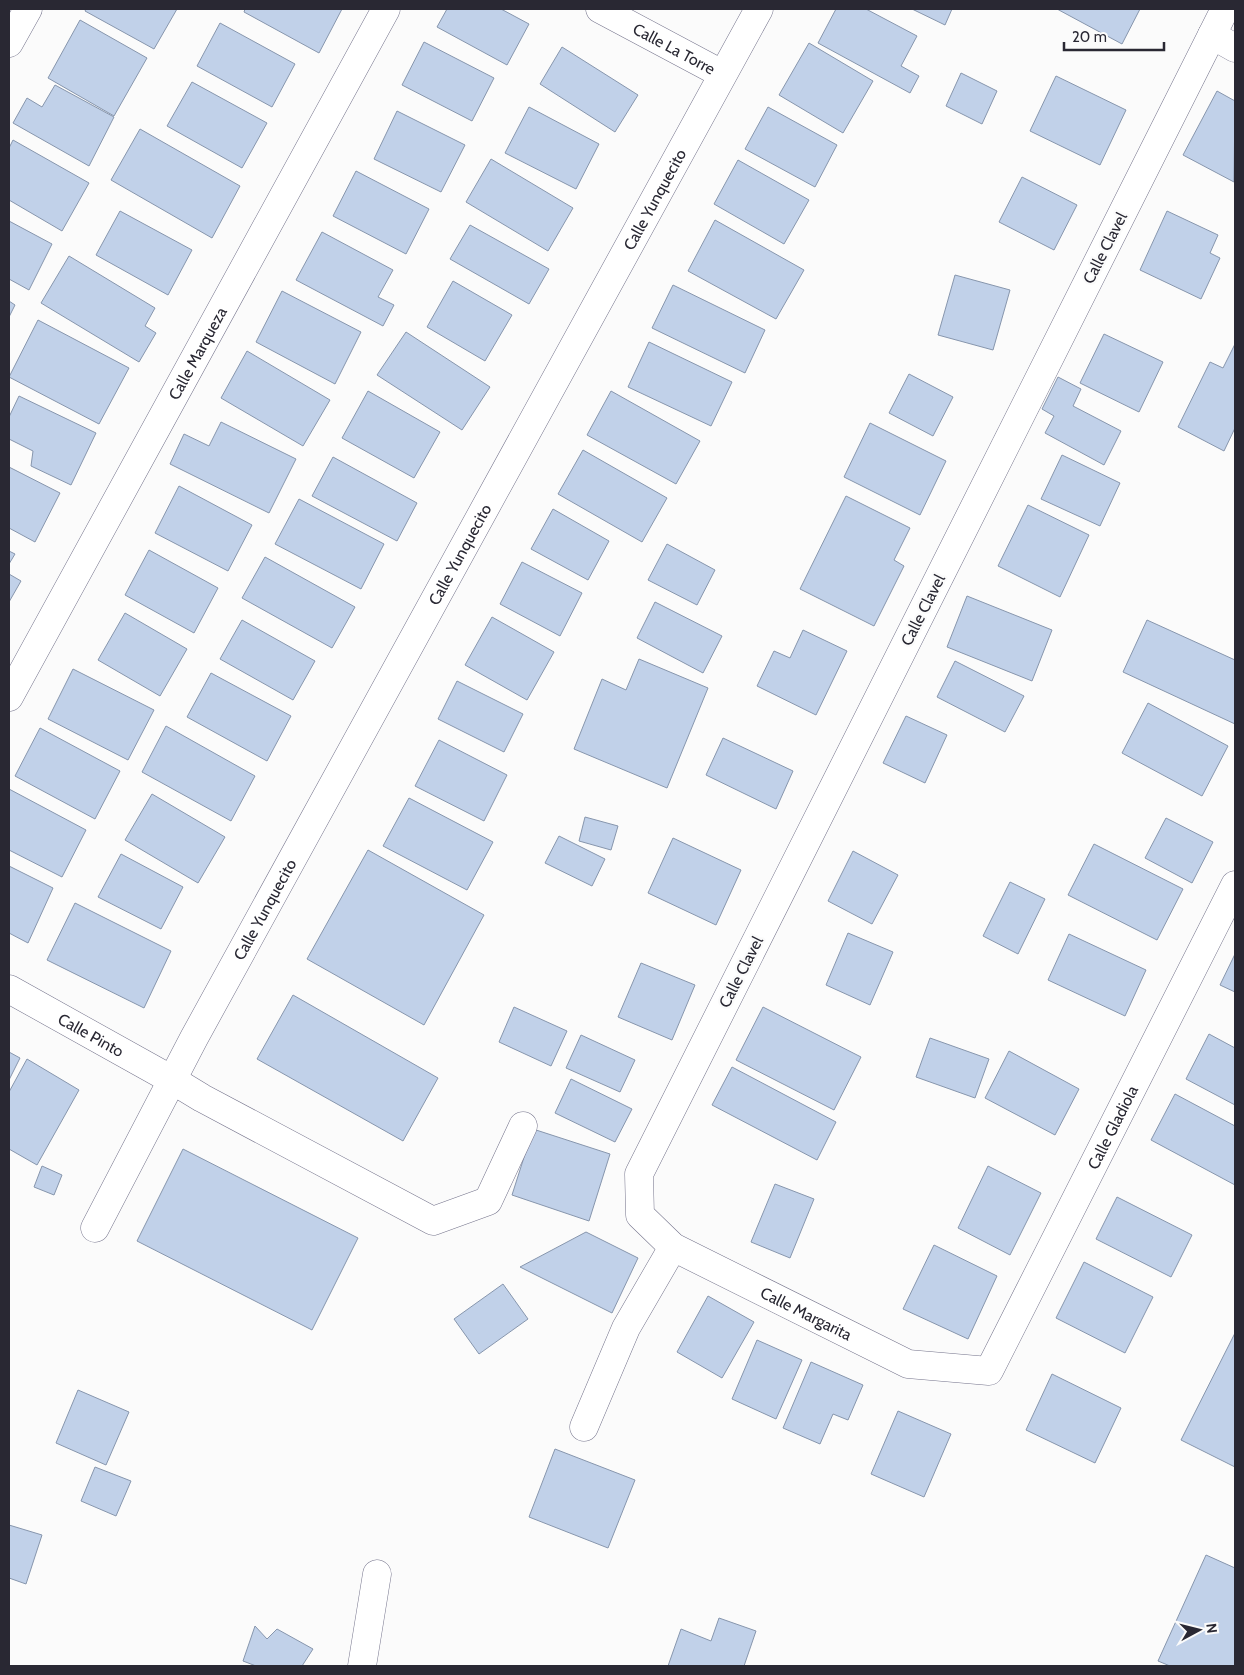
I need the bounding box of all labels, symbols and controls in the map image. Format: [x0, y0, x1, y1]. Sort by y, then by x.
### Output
street label: Calle La Torre [630, 19, 718, 78]
scale bar [1064, 20, 1164, 52]
text: 20 m [1072, 28, 1107, 46]
street label: Calle Yunquecito [619, 145, 690, 253]
street label: Calle Clavel [1079, 209, 1131, 287]
street label: Calle Marqueza [164, 303, 231, 403]
street label: Calle Yunquecito [424, 500, 495, 608]
street label: Calle Clavel [897, 571, 949, 649]
street label: Calle Yunquecito [229, 855, 300, 963]
street label: Calle Clavel [715, 933, 767, 1011]
street label: Calle Pinto [55, 1009, 127, 1061]
street label: Calle Gladiola [1083, 1082, 1142, 1172]
street label: Calle Margarita [758, 1283, 855, 1344]
north arrow [1174, 1605, 1224, 1655]
text: N [1202, 1622, 1221, 1634]

